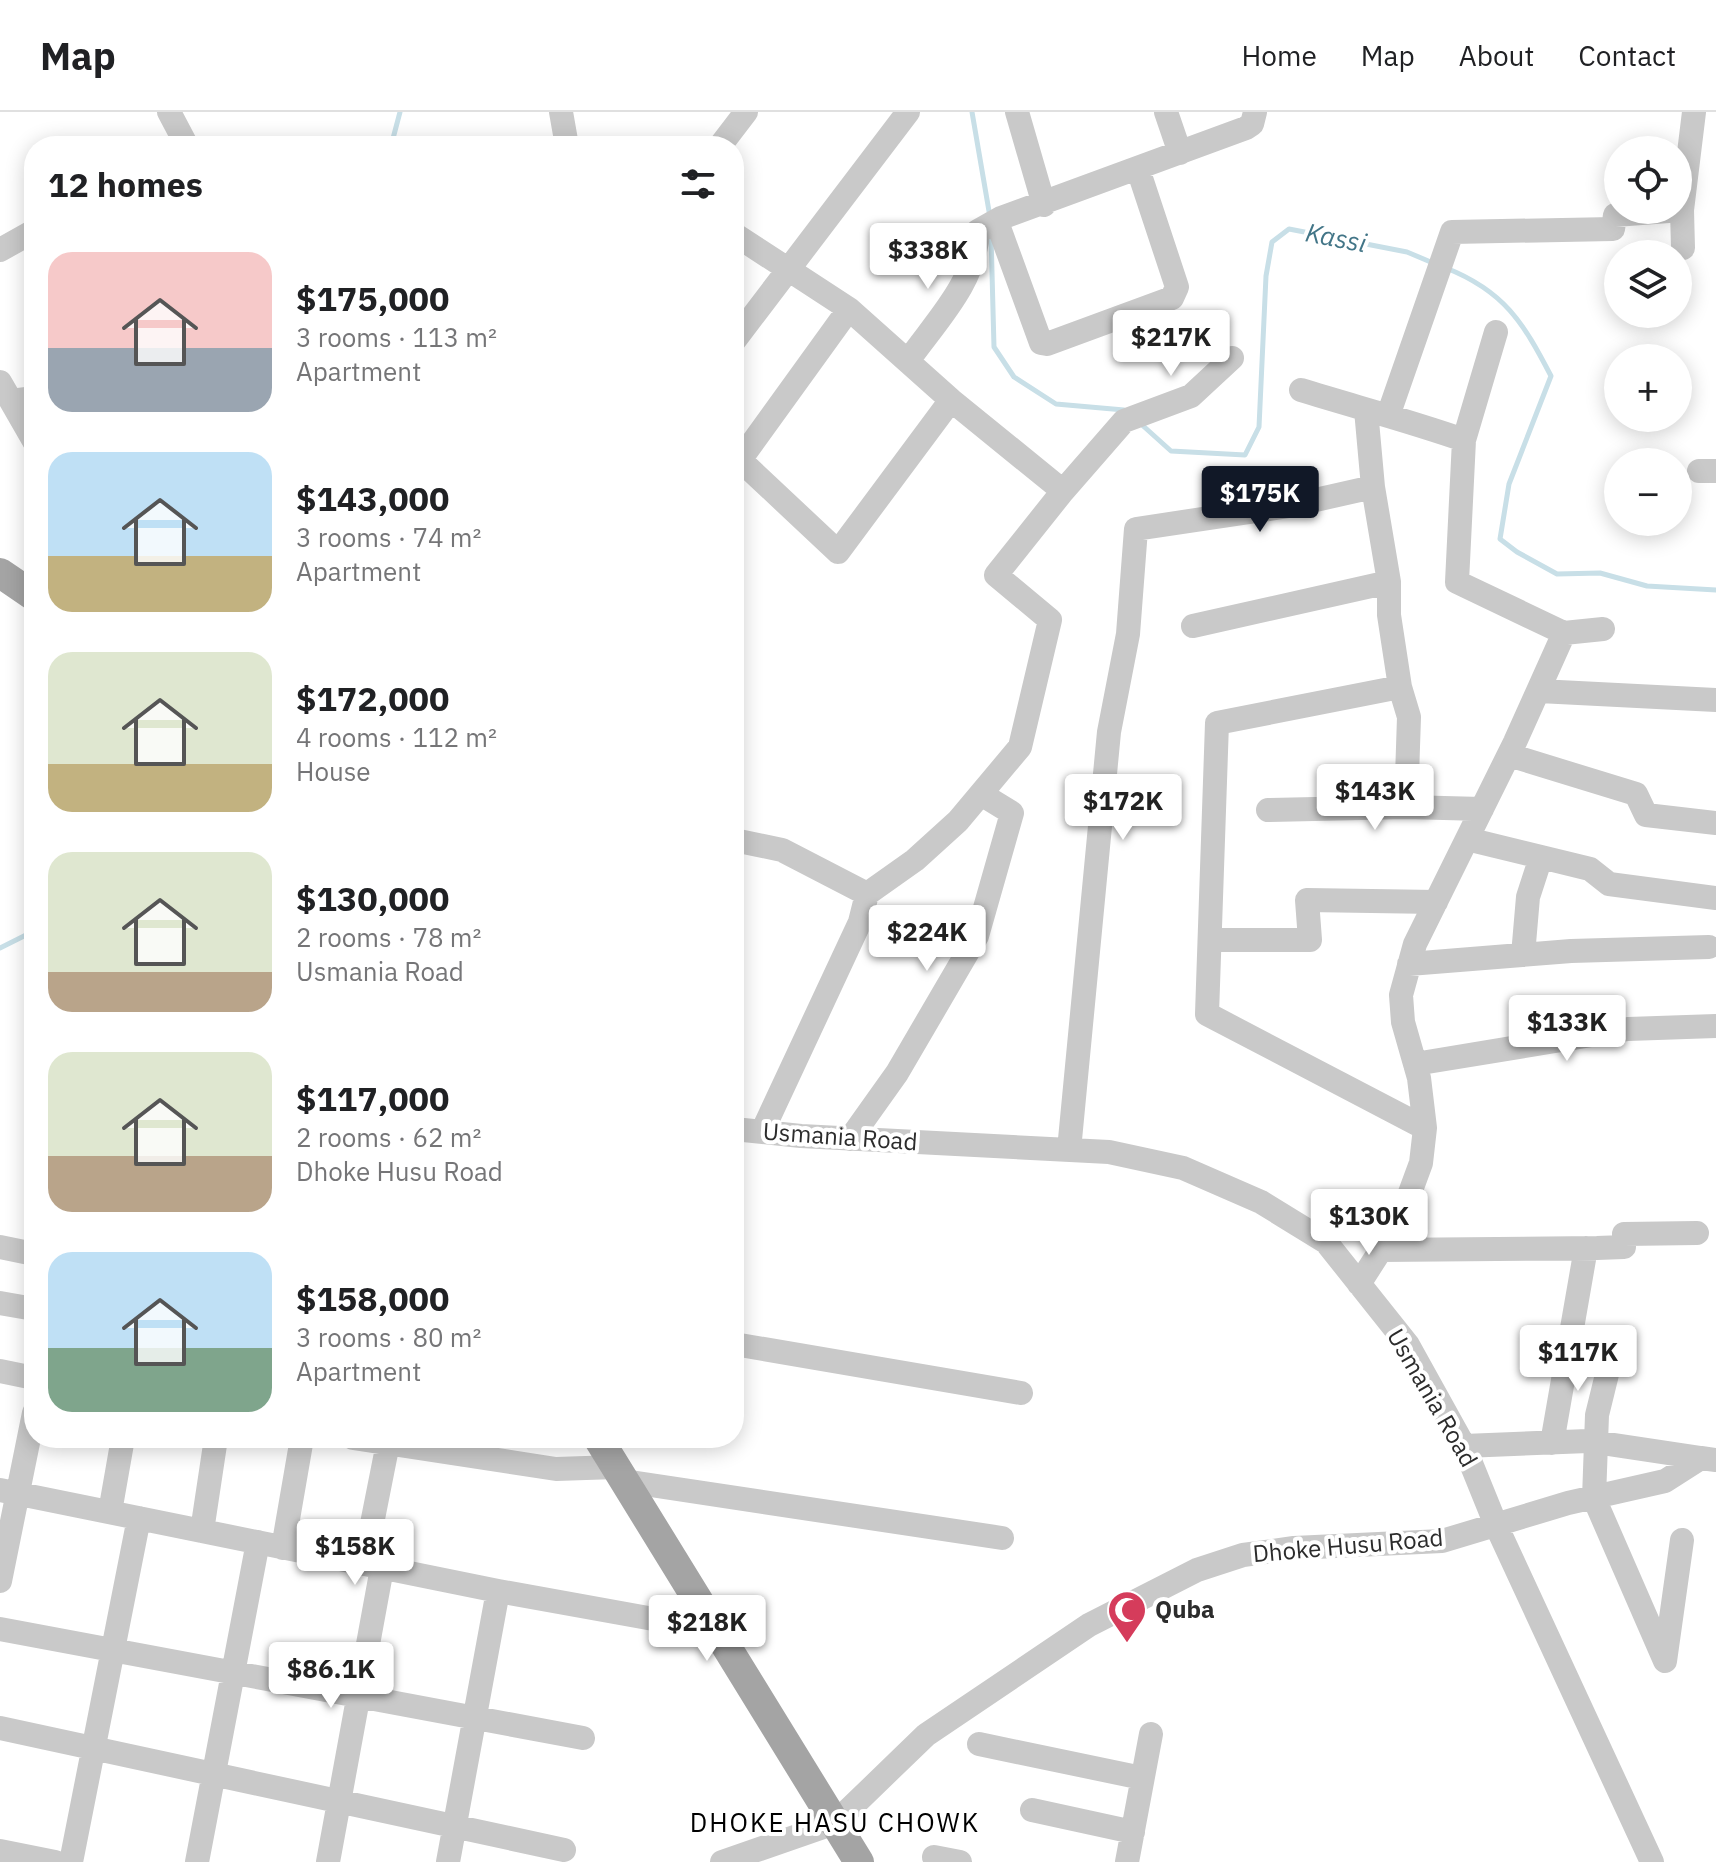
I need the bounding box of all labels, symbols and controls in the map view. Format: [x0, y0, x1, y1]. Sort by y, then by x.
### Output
text: Map [40, 31, 116, 80]
text: Home [1241, 37, 1317, 74]
text: Map [1361, 37, 1415, 74]
text: About [1459, 37, 1534, 74]
text: Contact [1578, 37, 1676, 74]
map controls [1604, 136, 1692, 536]
button: locate [1604, 136, 1692, 224]
text: 12 homes [48, 162, 203, 206]
icon: filters [676, 162, 720, 206]
water label: Kassi [1303, 214, 1370, 260]
pin: $338K [872, 223, 984, 291]
text: $338K [888, 232, 968, 266]
button: layers [1604, 240, 1692, 328]
text: $175,000 [296, 276, 449, 320]
icon: home [112, 284, 208, 380]
pin: $217K [1115, 310, 1227, 378]
text: $217K [1131, 319, 1211, 353]
text: 3 rooms · 113 m² [296, 320, 497, 354]
button: + [1604, 344, 1692, 432]
text: Apartment [296, 354, 421, 388]
button: − [1604, 448, 1692, 536]
pin: $175K [1204, 466, 1316, 534]
text: $175K [1220, 475, 1300, 509]
text: $143,000 [296, 476, 449, 520]
icon: home [112, 484, 208, 580]
text: 3 rooms · 74 m² [296, 520, 481, 554]
text: Apartment [296, 554, 421, 588]
text: $172,000 [296, 676, 449, 720]
icon: home [112, 684, 208, 780]
text: 4 rooms · 112 m² [296, 720, 497, 754]
text: House [296, 754, 371, 788]
pin: $143K [1319, 764, 1431, 832]
text: $143K [1335, 773, 1415, 807]
pin: $172K [1067, 774, 1179, 842]
text: $172K [1083, 783, 1163, 817]
text: $130,000 [296, 876, 449, 920]
icon: home [112, 884, 208, 980]
pin: $224K [871, 905, 983, 973]
text: $224K [887, 914, 967, 948]
text: 2 rooms · 78 m² [296, 920, 481, 954]
text: Usmania Road [296, 954, 464, 988]
pin: $133K [1511, 995, 1623, 1063]
text: $133K [1527, 1004, 1607, 1038]
text: $117,000 [296, 1076, 449, 1120]
icon: home [112, 1084, 208, 1180]
street label: Usmania Road [762, 1115, 919, 1157]
text: 2 rooms · 62 m² [296, 1120, 481, 1154]
text: Dhoke Husu Road [296, 1154, 503, 1188]
pin: $130K [1313, 1189, 1425, 1257]
text: $130K [1329, 1198, 1409, 1232]
text: $158,000 [296, 1276, 449, 1320]
icon: home [112, 1284, 208, 1380]
text: 3 rooms · 80 m² [296, 1320, 481, 1354]
street label: Usmania Road [1380, 1322, 1485, 1473]
pin: $117K [1522, 1325, 1634, 1393]
text: $117K [1538, 1334, 1618, 1368]
text: Apartment [296, 1354, 421, 1388]
pin: $158K [299, 1519, 411, 1587]
street label: Dhoke Husu Road [1251, 1521, 1444, 1569]
text: $158K [315, 1528, 395, 1562]
mosque icon: Quba [1106, 1589, 1148, 1644]
place label: Quba [1155, 1593, 1215, 1625]
pin: $218K [651, 1595, 763, 1663]
text: $218K [667, 1604, 747, 1638]
pin: $86.1K [266, 1642, 396, 1710]
text: $86.1K [287, 1651, 375, 1685]
district label: DHOKE HASU CHOWK [690, 1805, 980, 1839]

